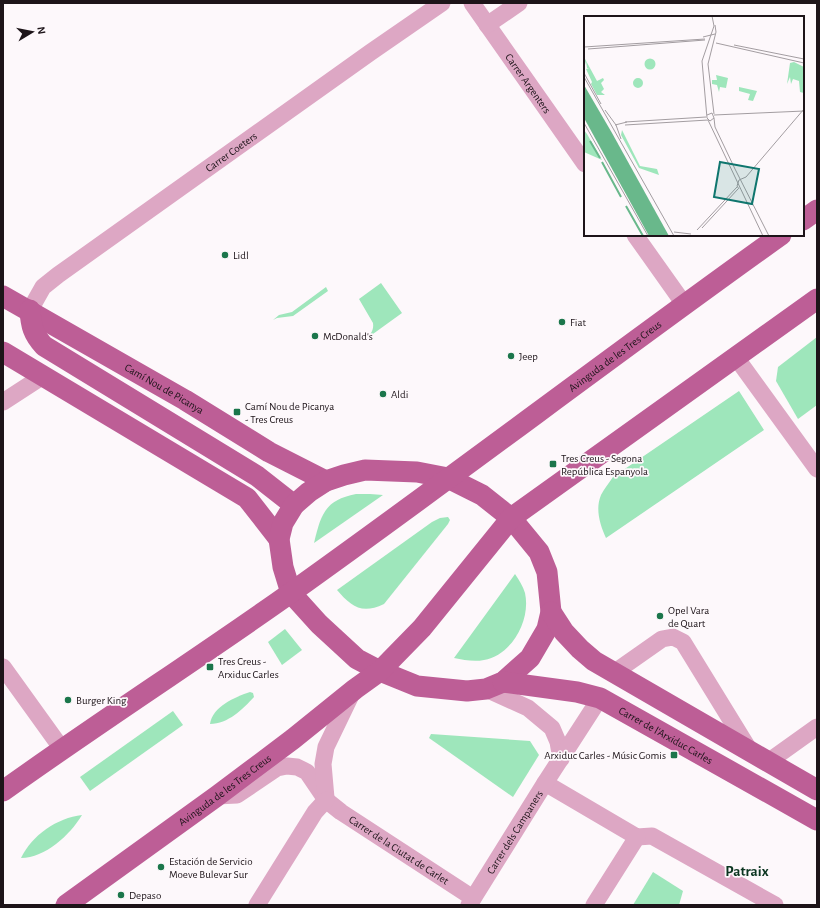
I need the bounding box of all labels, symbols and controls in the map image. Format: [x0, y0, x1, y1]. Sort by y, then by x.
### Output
north arrow [12, 12, 52, 52]
inset map [584, 16, 804, 236]
text: N [35, 26, 47, 35]
street label: Carrer Argenters [504, 51, 553, 115]
street label: Carrer Coeters [203, 130, 259, 174]
marker: Lidl [220, 250, 230, 260]
place label: Lidl [233, 250, 249, 261]
marker: Fiat [557, 317, 567, 327]
place label: Fiat [570, 317, 587, 328]
street label: Avinguda de les Tres Creus [566, 318, 663, 393]
marker: McDonald's [310, 331, 320, 341]
place label: McDonald's [323, 331, 373, 342]
marker: Jeep [506, 351, 516, 361]
place label: Jeep [519, 351, 538, 362]
street label: Camí Nou de Picanya [123, 361, 206, 416]
marker: Aldi [378, 389, 388, 399]
place label: Aldi [391, 389, 408, 400]
place label: Camí Nou de Picanya - Tres Creus [245, 401, 334, 425]
marker: Camí Nou de Picanya - Tres Creus [232, 407, 242, 417]
place label: Tres Creus - Segona República Espanyola [561, 453, 648, 477]
marker: Tres Creus - Segona República Espanyola [548, 459, 558, 469]
place label: Opel Vara de Quart [668, 605, 709, 629]
marker: Opel Vara de Quart [655, 611, 665, 621]
place label: Tres Creus - Arxiduc Carles [218, 656, 279, 680]
marker: Tres Creus - Arxiduc Carles [205, 662, 215, 672]
marker: Burger King [63, 695, 73, 705]
place label: Burger King [76, 695, 127, 706]
street label: Carrer de l'Arxiduc Carles [617, 704, 715, 766]
place label: Arxiduc Carles - Músic Gomis [544, 750, 666, 761]
marker: Arxiduc Carles - Músic Gomis [669, 750, 679, 760]
street label: Avinguda de les Tres Creus [176, 752, 273, 828]
street label: Carrer dels Campaners [484, 788, 545, 876]
street label: Carrer de la Ciutat de Carlet [347, 813, 451, 887]
place label: Estación de Servicio Moeve Bulevar Sur [169, 856, 253, 880]
marker: Estación de Servicio Moeve Bulevar Sur [156, 862, 166, 872]
district label: Patraix [725, 864, 769, 879]
marker: Depaso [116, 890, 126, 900]
place label: Depaso [129, 890, 161, 901]

